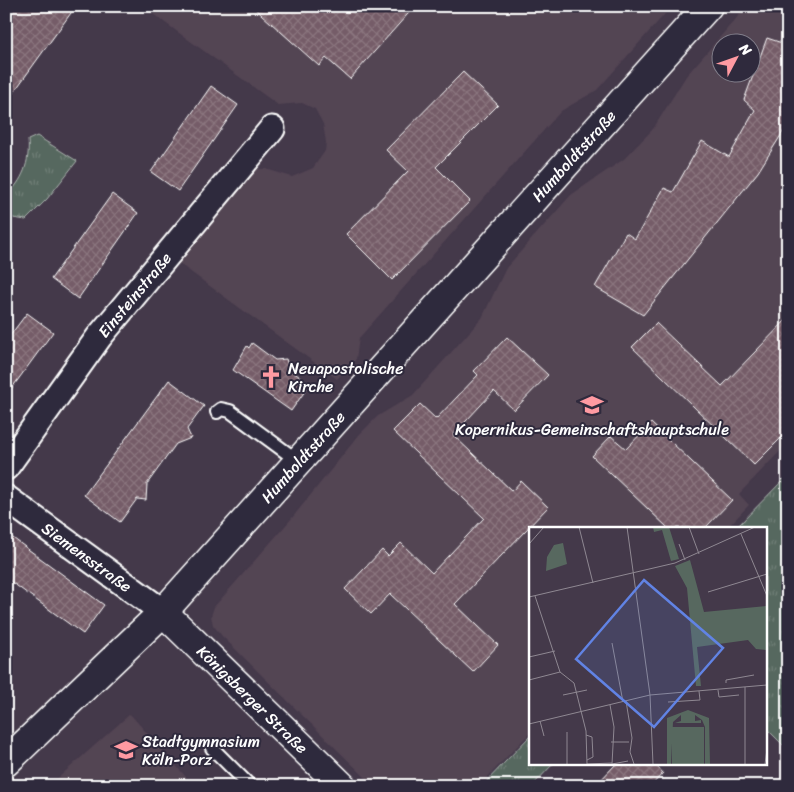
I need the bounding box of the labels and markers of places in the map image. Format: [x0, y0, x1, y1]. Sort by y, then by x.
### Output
place label: Neuapostolische Kirche [288, 354, 403, 401]
church icon: Neuapostolische Kirche [258, 364, 284, 390]
school or university icon: Kopernikus-Gemeinschaftshauptschule [579, 392, 605, 418]
place label: Kopernikus-Gemeinschaftshauptschule [455, 415, 729, 444]
place label: Stadtgymnasium Köln-Porz [142, 727, 260, 774]
school or university icon: Stadtgymnasium Köln-Porz [113, 737, 139, 763]

